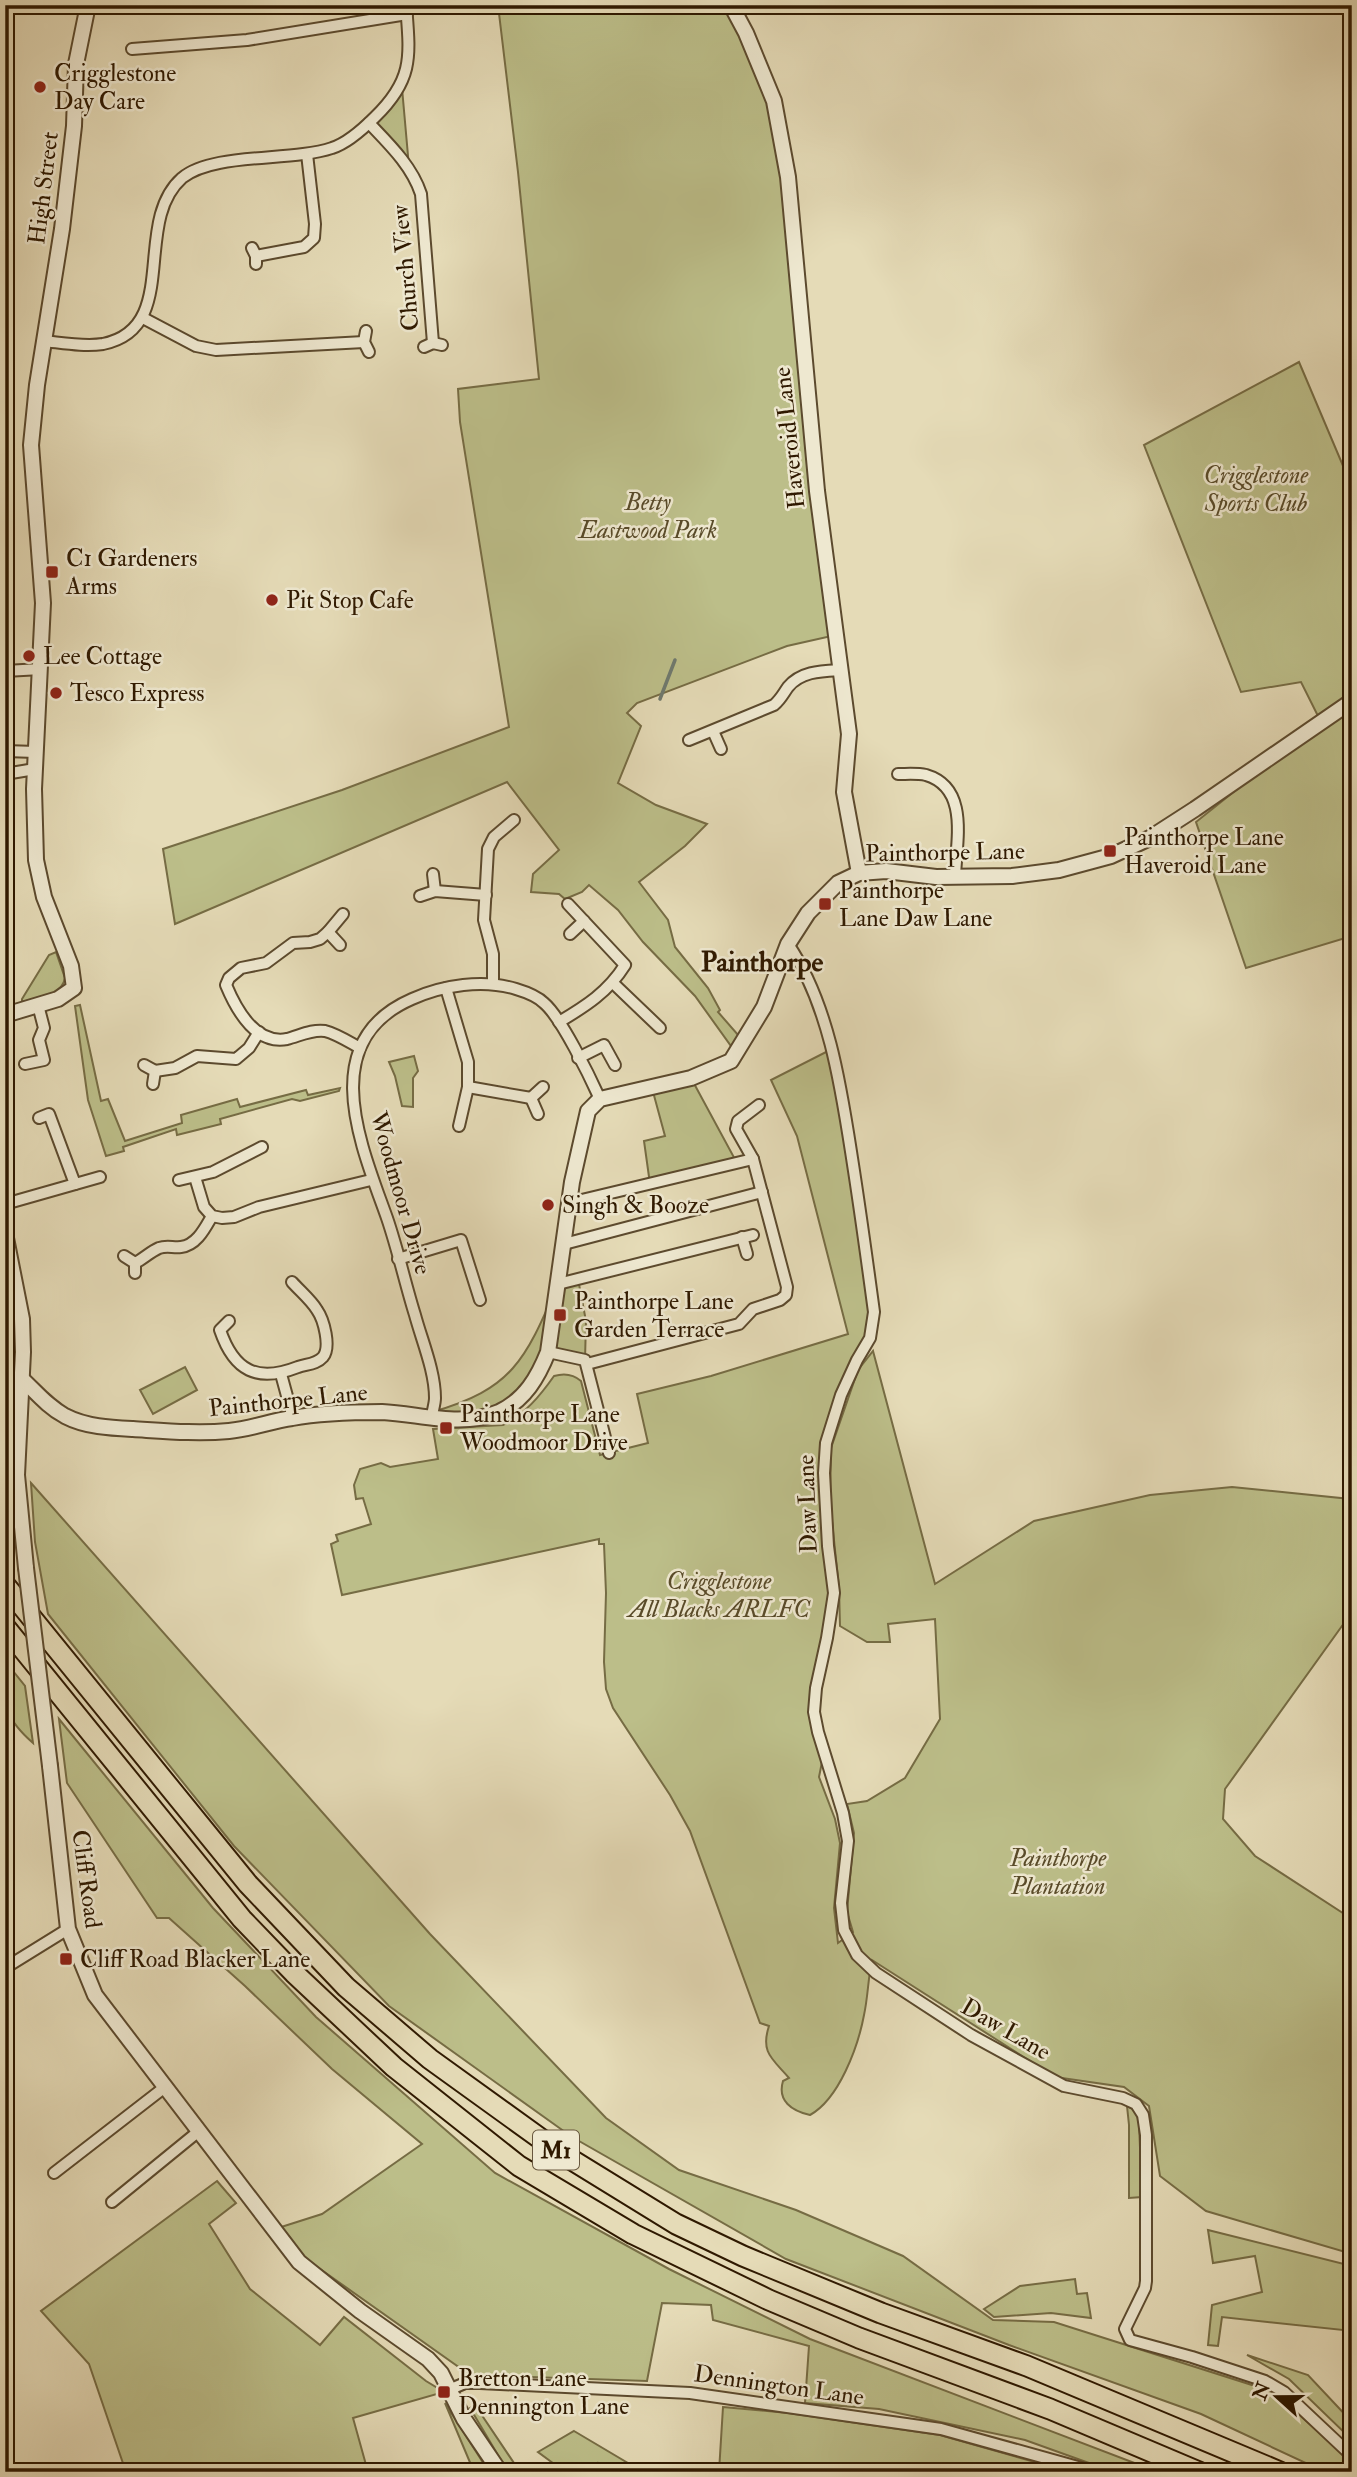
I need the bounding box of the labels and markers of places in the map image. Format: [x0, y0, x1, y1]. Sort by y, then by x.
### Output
place label: Crigglestone Day Care [54, 58, 176, 117]
marker: Crigglestone Day Care [32, 79, 48, 95]
place label: C1 Gardeners Arms [65, 543, 197, 602]
marker: C1 Gardeners Arms [44, 564, 60, 580]
place label: Pit Stop Cafe [286, 585, 414, 616]
marker: Pit Stop Cafe [264, 592, 280, 608]
place label: Lee Cottage [43, 641, 162, 672]
marker: Lee Cottage [21, 648, 37, 664]
place label: Tesco Express [70, 678, 205, 709]
marker: Tesco Express [48, 685, 64, 701]
place label: Painthorpe Lane Haveroid Lane [1124, 822, 1284, 881]
marker: Painthorpe Lane Haveroid Lane [1102, 843, 1118, 859]
place label: Painthorpe Lane Daw Lane [839, 875, 992, 934]
marker: Painthorpe Lane Daw Lane [817, 896, 833, 912]
place label: Singh & Booze [562, 1190, 709, 1221]
marker: Singh & Booze [540, 1197, 556, 1213]
place label: Painthorpe Lane Garden Terrace [574, 1286, 734, 1345]
marker: Painthorpe Lane Garden Terrace [552, 1307, 568, 1323]
place label: Painthorpe Lane Woodmoor Drive [459, 1399, 628, 1458]
marker: Painthorpe Lane Woodmoor Drive [438, 1420, 454, 1436]
place label: Cliff Road Blacker Lane [80, 1944, 310, 1975]
marker: Cliff Road Blacker Lane [58, 1951, 74, 1967]
place label: Bretton Lane Dennington Lane [458, 2363, 629, 2422]
marker: Bretton Lane Dennington Lane [436, 2384, 452, 2400]

